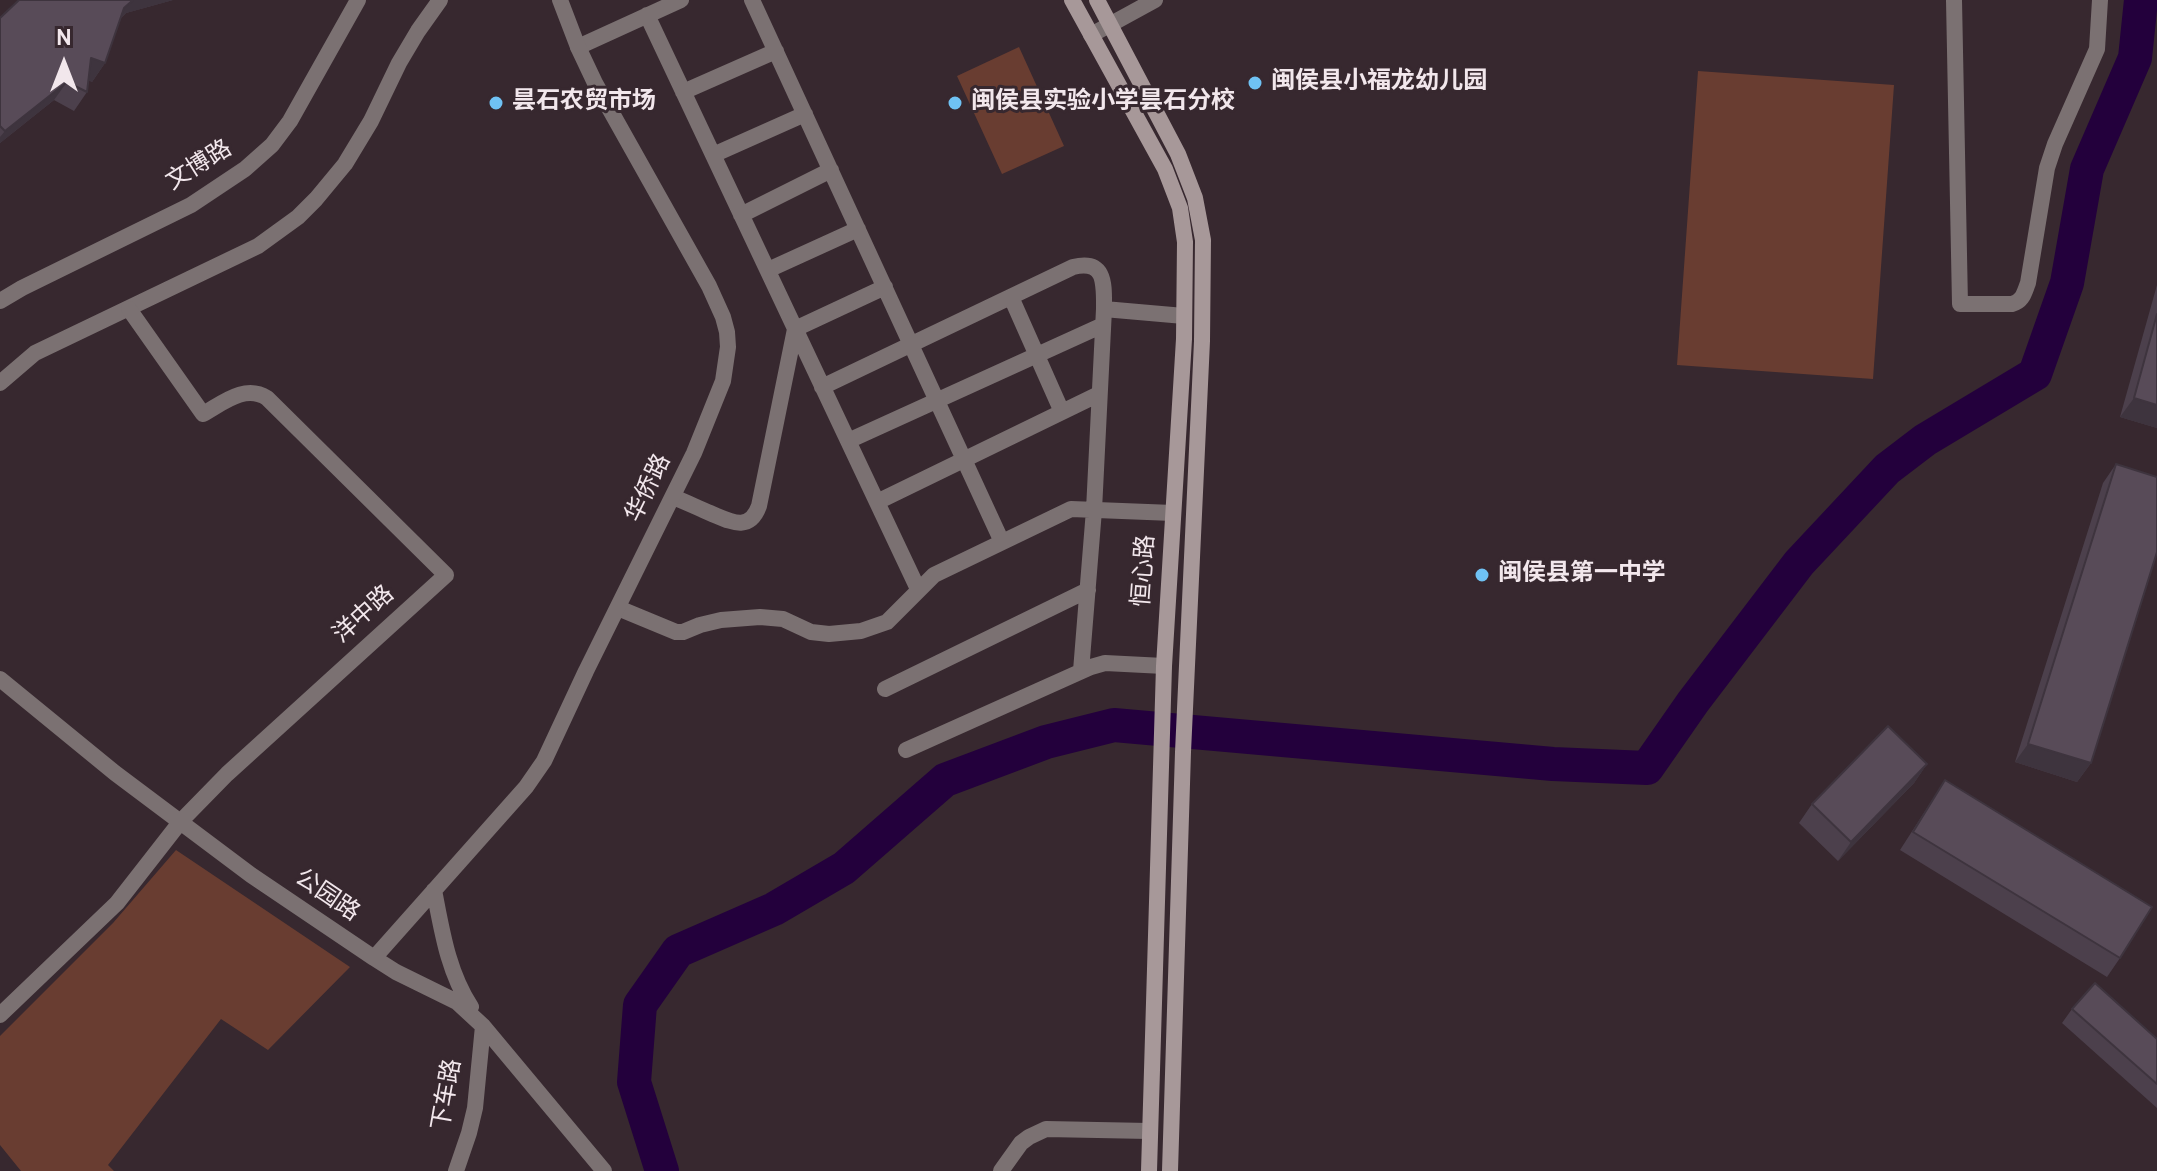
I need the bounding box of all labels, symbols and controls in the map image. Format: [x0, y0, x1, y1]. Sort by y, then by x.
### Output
north arrow [24, 24, 104, 104]
text: N [56, 26, 72, 53]
place label: 闽侯县小福龙幼儿园 [1271, 69, 1487, 97]
marker: 闽侯县小福龙幼儿园 [1246, 74, 1264, 92]
place label: 昙石农贸市场 [512, 89, 656, 117]
place label: 闽侯县实验小学昙石分校 [971, 89, 1235, 117]
marker: 昙石农贸市场 [487, 94, 505, 112]
marker: 闽侯县实验小学昙石分校 [946, 94, 964, 112]
street label: 文博路 [162, 136, 238, 198]
street label: 华侨路 [621, 450, 679, 528]
street label: 恒心路 [1129, 534, 1163, 608]
place label: 闽侯县第一中学 [1498, 561, 1666, 589]
marker: 闽侯县第一中学 [1473, 566, 1491, 584]
street label: 洋中路 [329, 581, 401, 651]
street label: 公园路 [288, 865, 364, 929]
street label: 下车路 [429, 1057, 469, 1133]

